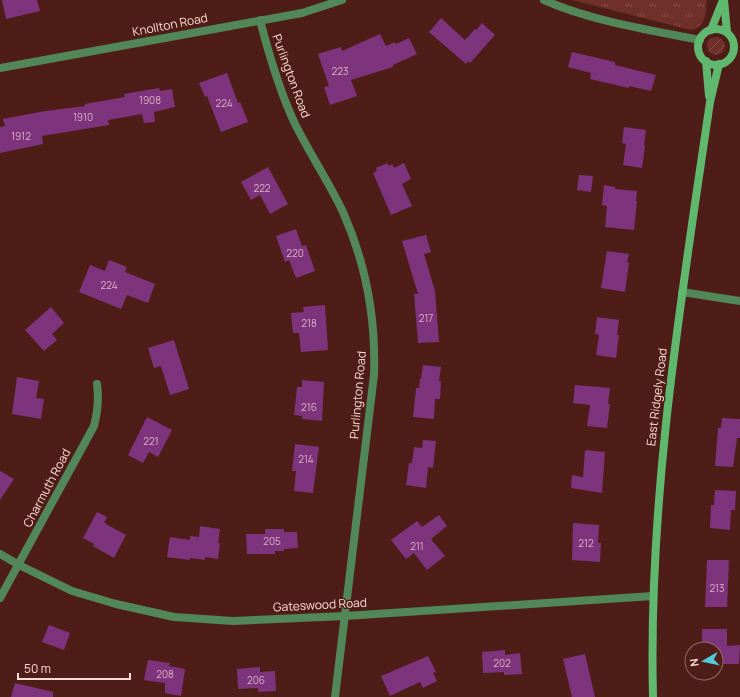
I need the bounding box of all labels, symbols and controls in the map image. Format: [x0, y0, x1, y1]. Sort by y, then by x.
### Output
street label: Knollton Road [131, 9, 209, 40]
street label: Purlington Road [268, 31, 315, 120]
house number: 223 [332, 64, 348, 78]
house number: 1908 [139, 93, 161, 107]
house number: 224 [215, 96, 233, 110]
house number: 1910 [73, 110, 93, 124]
house number: 1912 [11, 129, 31, 143]
house number: 222 [253, 181, 271, 195]
house number: 220 [286, 246, 304, 260]
house number: 224 [100, 278, 118, 292]
house number: 217 [419, 311, 433, 325]
house number: 218 [301, 316, 317, 330]
street label: East Ridgely Road [642, 347, 671, 447]
street label: Purlington Road [345, 350, 370, 440]
house number: 216 [301, 400, 317, 414]
house number: 221 [143, 434, 159, 448]
street label: Charmuth Road [19, 445, 74, 530]
house number: 214 [298, 452, 314, 466]
house number: 205 [263, 534, 281, 548]
house number: 212 [578, 536, 594, 550]
house number: 211 [410, 539, 424, 553]
house number: 213 [709, 581, 725, 595]
street label: Gateswood Road [273, 594, 367, 615]
north arrow [684, 641, 724, 681]
scale bar [18, 655, 130, 681]
house number: 202 [493, 656, 511, 670]
text: N [686, 657, 702, 668]
text: 50 m [24, 660, 51, 677]
house number: 208 [156, 667, 174, 681]
house number: 206 [247, 673, 265, 687]

